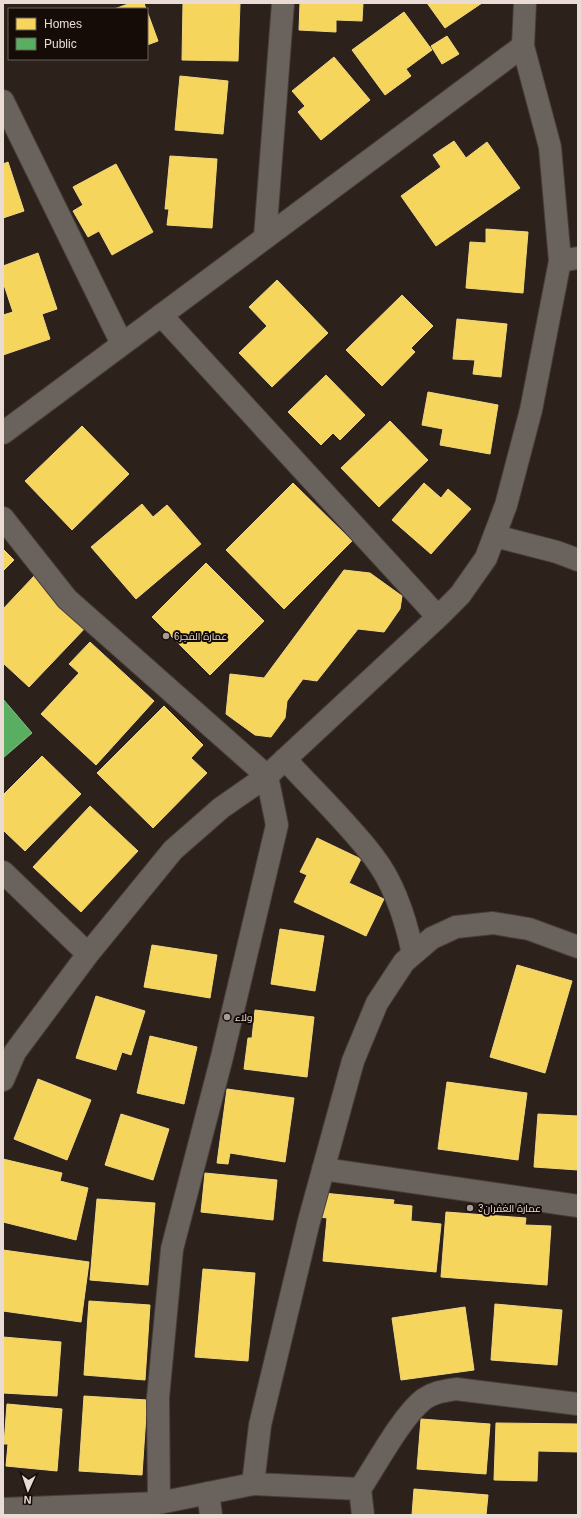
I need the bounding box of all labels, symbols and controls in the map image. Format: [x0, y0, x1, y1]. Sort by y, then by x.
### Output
legend [8, 8, 148, 60]
text: Homes [44, 17, 82, 31]
text: Public [44, 37, 77, 51]
marker: عمارة الفجر6 [161, 631, 171, 641]
place label: عمارة الفجر6 [174, 631, 227, 642]
marker: ولاء [222, 1012, 232, 1022]
place label: ولاء [235, 1012, 252, 1023]
marker: عمارة الغفران3 [465, 1203, 475, 1213]
place label: عمارة الغفران3 [478, 1203, 541, 1215]
north arrow [8, 1470, 48, 1510]
text: N [23, 1494, 32, 1506]

